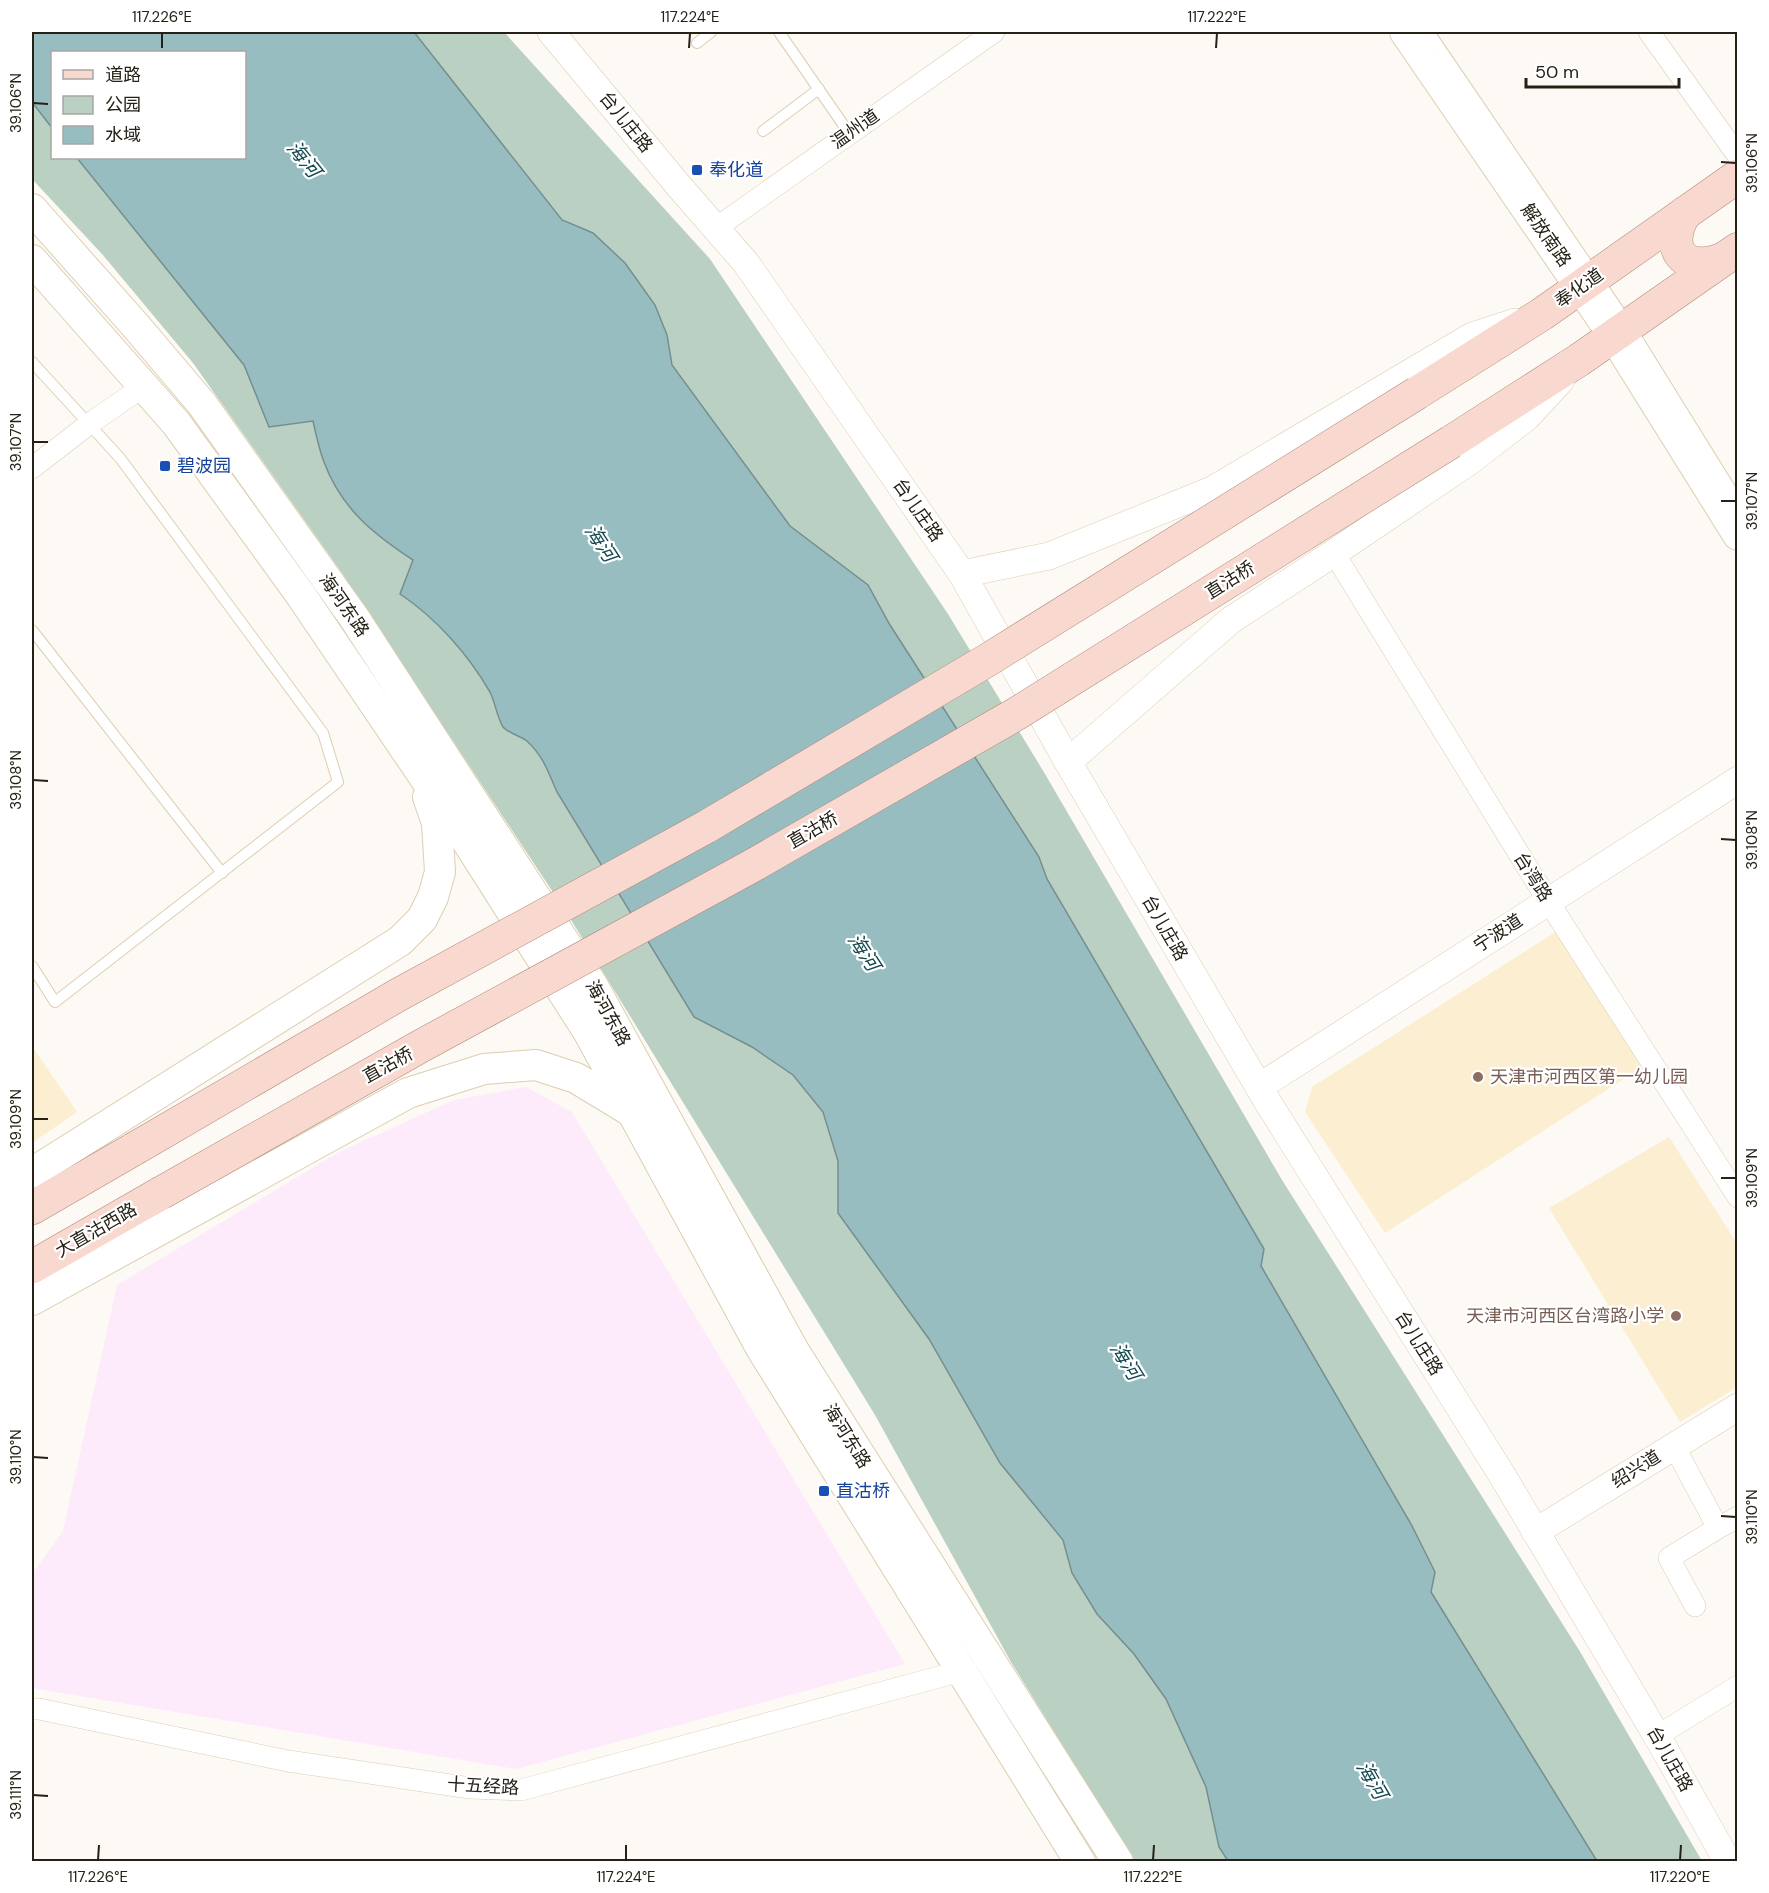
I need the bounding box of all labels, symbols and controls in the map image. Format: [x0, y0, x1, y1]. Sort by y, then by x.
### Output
text: 117.226°E [132, 7, 192, 27]
text: 117.224°E [660, 7, 720, 27]
text: 117.222°E [1188, 7, 1246, 27]
legend [51, 51, 246, 159]
scale bar [1526, 51, 1679, 89]
text: 50 m [1535, 60, 1579, 84]
text: 道路 [105, 63, 141, 87]
text: 39.106°N [6, 73, 26, 133]
street label: 台儿庄路 [594, 86, 658, 158]
text: 公园 [105, 93, 141, 117]
street label: 温州道 [826, 104, 884, 154]
text: 水域 [105, 123, 141, 147]
text: 39.106°N [1742, 133, 1762, 193]
water label: 海河 [281, 135, 329, 186]
place label: 奉化道 [709, 158, 763, 182]
marker: 奉化道 [690, 163, 704, 177]
street label: 解放南路 [1516, 199, 1576, 271]
street label: 奉化道 [1550, 263, 1608, 313]
text: 39.107°N [6, 413, 26, 471]
place label: 碧波园 [177, 454, 231, 478]
marker: 碧波园 [158, 459, 172, 473]
text: 39.107°N [1742, 472, 1762, 530]
street label: 台儿庄路 [888, 474, 948, 546]
water label: 海河 [579, 519, 625, 570]
street label: 直沽桥 [1201, 556, 1259, 604]
street label: 海河东路 [314, 569, 374, 641]
text: 39.108°N [6, 750, 26, 810]
street label: 直沽桥 [784, 806, 842, 854]
text: 39.108°N [1742, 810, 1762, 870]
street label: 台湾路 [1509, 848, 1557, 906]
street label: 台儿庄路 [1137, 891, 1193, 965]
street label: 宁波道 [1469, 908, 1527, 958]
water label: 海河 [842, 928, 888, 979]
street label: 海河东路 [580, 976, 636, 1050]
street label: 直沽桥 [359, 1041, 417, 1089]
place label: 天津市河西区第一幼儿园 [1490, 1065, 1688, 1089]
marker: 天津市河西区第一幼儿园 [1471, 1070, 1485, 1084]
text: 39.109°N [6, 1089, 26, 1149]
text: 39.109°N [1742, 1148, 1762, 1208]
street label: 大直沽西路 [51, 1197, 141, 1263]
place label: 天津市河西区台湾路小学 [1466, 1304, 1664, 1328]
street label: 台儿庄路 [1390, 1306, 1448, 1380]
marker: 天津市河西区台湾路小学 [1669, 1309, 1683, 1323]
water label: 海河 [1104, 1337, 1150, 1388]
street label: 海河东路 [818, 1399, 876, 1473]
text: 39.110°N [6, 1429, 26, 1485]
street label: 绍兴道 [1607, 1445, 1665, 1493]
place label: 直沽桥 [836, 1479, 890, 1503]
marker: 直沽桥 [817, 1484, 831, 1498]
text: 39.110°N [1742, 1489, 1762, 1545]
street label: 台儿庄路 [1642, 1722, 1698, 1796]
water label: 海河 [1351, 1756, 1395, 1807]
text: 39.111°N [6, 1770, 26, 1820]
street label: 十五经路 [446, 1772, 520, 1800]
text: 117.226°E [68, 1867, 128, 1887]
text: 117.224°E [596, 1867, 656, 1887]
text: 117.222°E [1124, 1867, 1182, 1887]
text: 117.220°E [1650, 1867, 1710, 1887]

